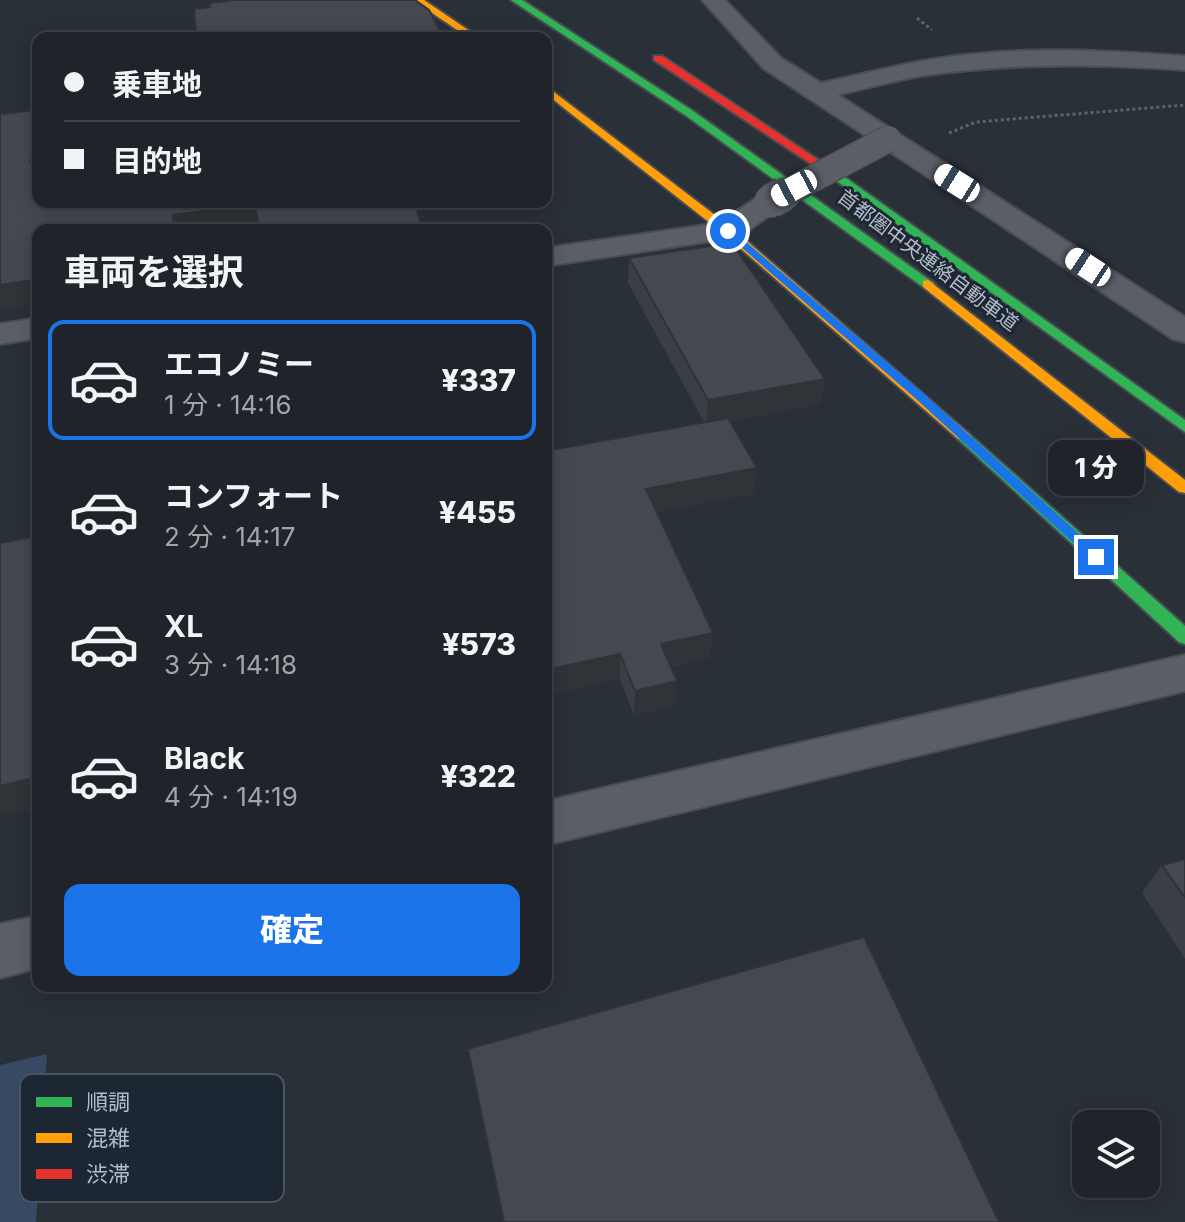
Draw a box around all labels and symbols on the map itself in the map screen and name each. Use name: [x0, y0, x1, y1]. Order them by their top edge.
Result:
car: [930, 160, 984, 206]
car: [767, 166, 821, 210]
street label: 首都圏中央連絡自動車道: [833, 184, 1023, 336]
route start: [710, 213, 746, 249]
car: [1061, 244, 1115, 290]
callout: 1 分: [1048, 441, 1144, 497]
route end: [1078, 539, 1114, 575]
legend: [20, 1074, 284, 1202]
text: 順調: [86, 1089, 130, 1115]
text: 混雑: [86, 1125, 130, 1151]
text: 渋滞: [86, 1161, 130, 1187]

